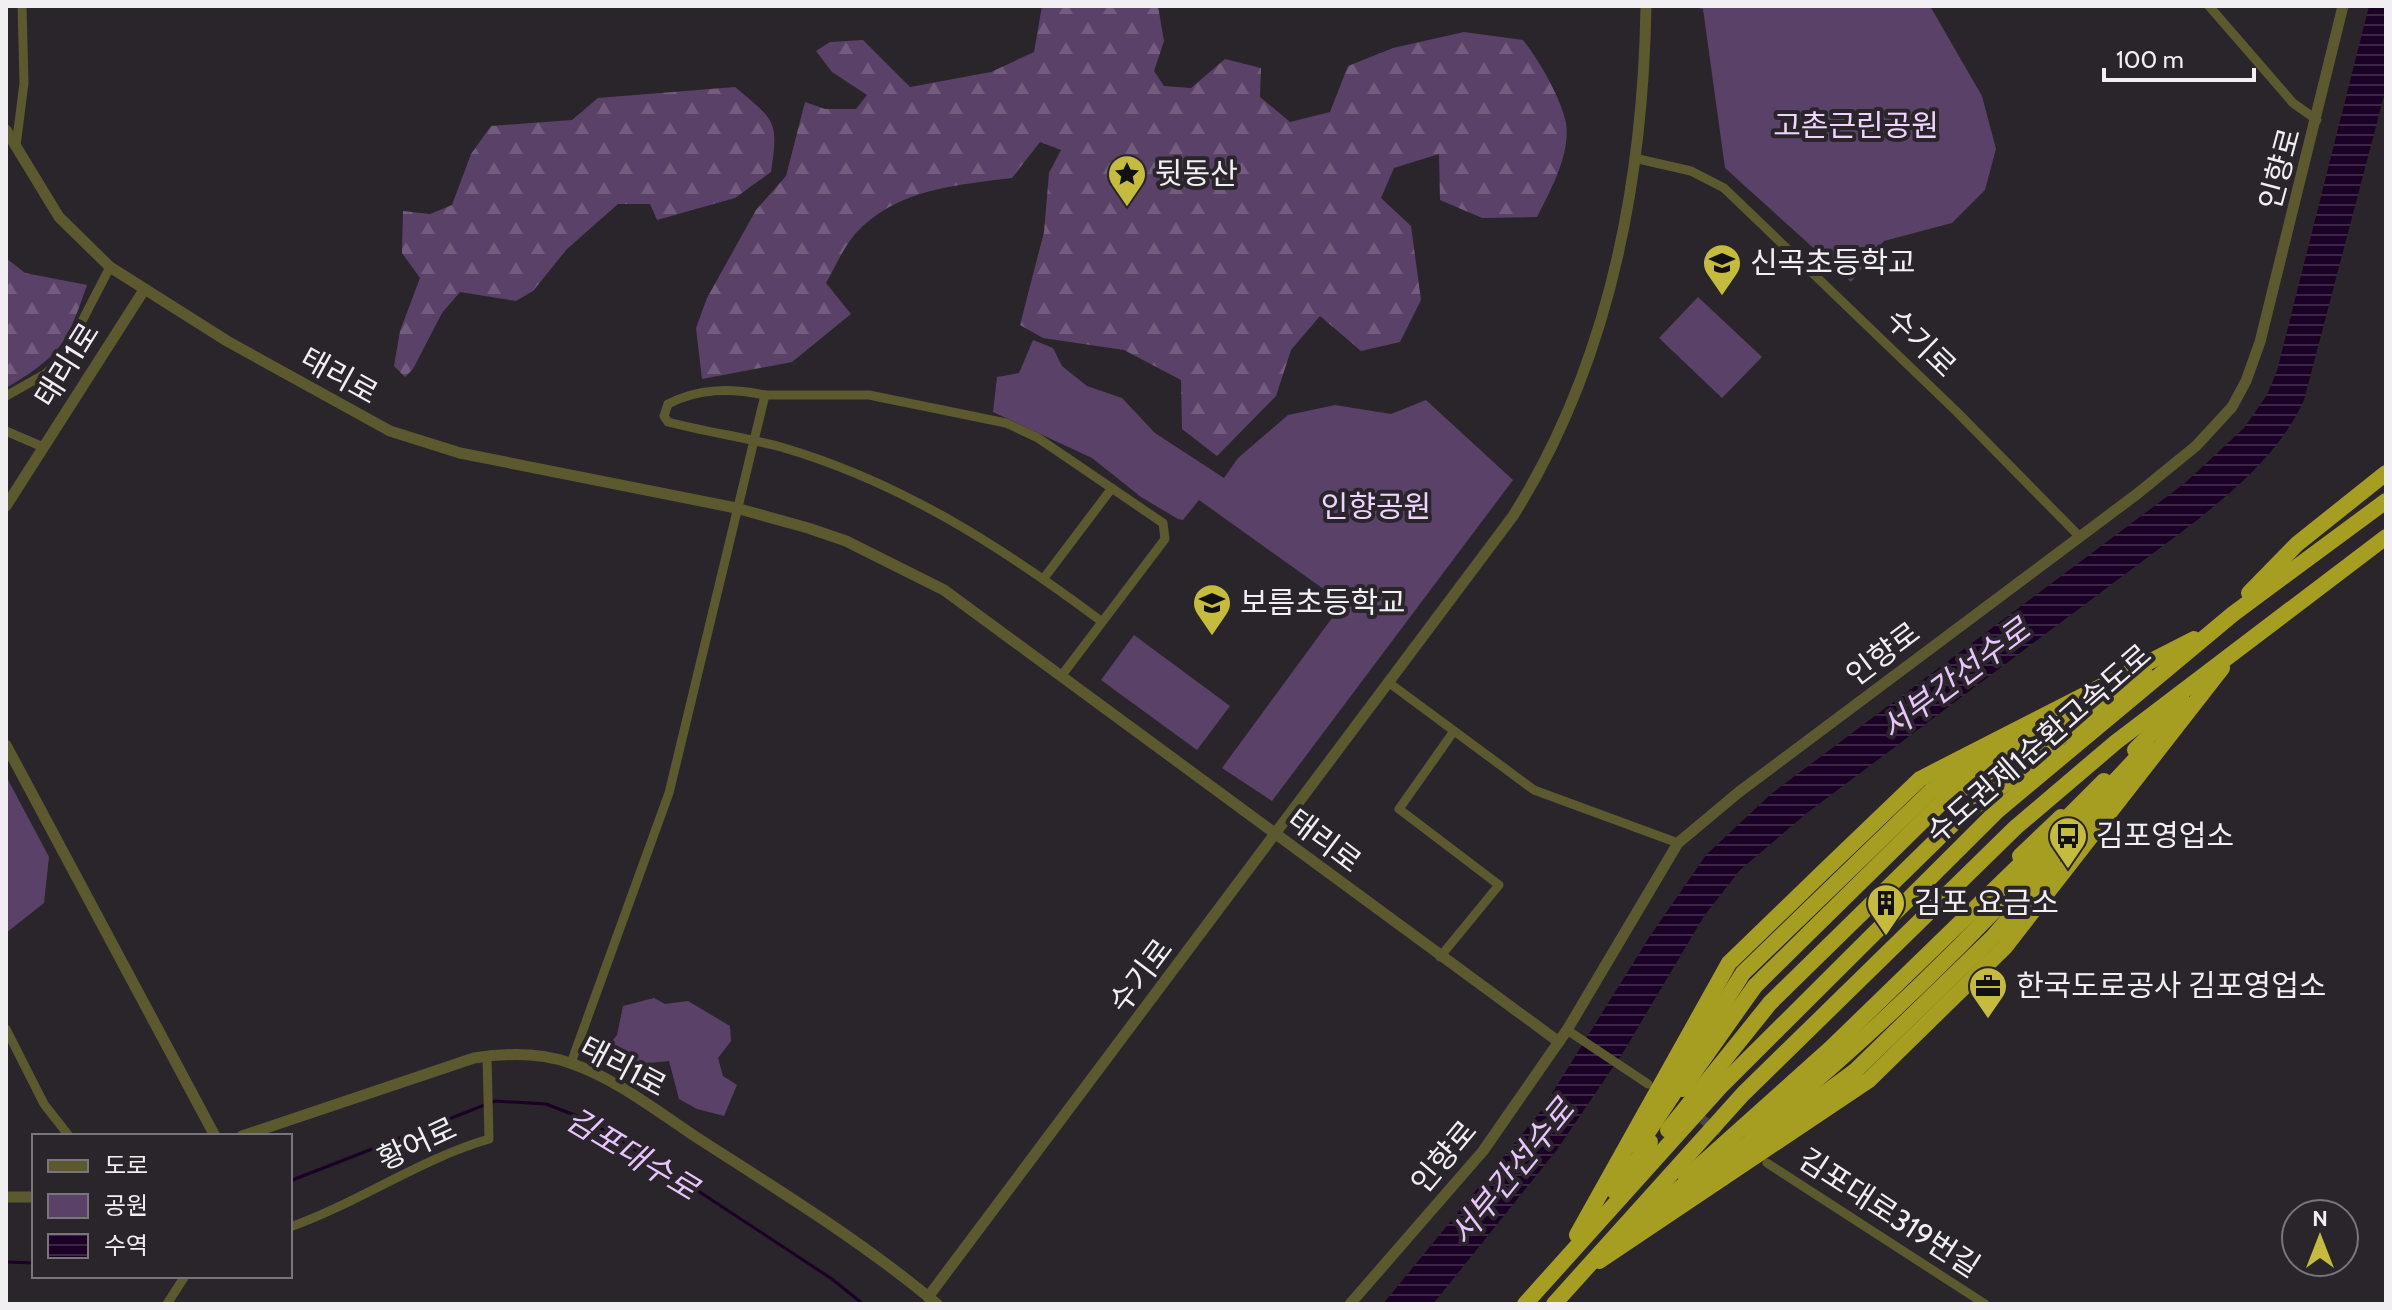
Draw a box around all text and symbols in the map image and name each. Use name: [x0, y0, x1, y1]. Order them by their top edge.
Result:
scale bar: [2104, 32, 2254, 82]
text: 100 m: [2116, 45, 2184, 74]
park label: 고촌근린공원: [1773, 107, 1939, 144]
street label: 인향로: [2251, 124, 2308, 214]
place icon: 뒷동산: [1106, 153, 1148, 208]
place label: 뒷동산: [1155, 155, 1238, 192]
school or university icon: 신곡초등학교: [1701, 242, 1743, 297]
place label: 신곡초등학교: [1750, 244, 1916, 281]
street label: 수기로: [1879, 301, 1964, 385]
street label: 태리1로: [26, 316, 107, 414]
street label: 태리로: [294, 339, 384, 412]
park label: 인향공원: [1321, 488, 1431, 525]
school or university icon: 보름초등학교: [1191, 582, 1233, 637]
place label: 보름초등학교: [1240, 584, 1406, 621]
water label: 서부간선수로: [1872, 609, 2038, 747]
street label: 인향로: [1838, 614, 1927, 693]
street label: 수도권제1순환고속도로: [1919, 636, 2159, 851]
street label: 태리로: [1280, 801, 1369, 880]
bus stop icon: 김포영업소: [2047, 815, 2089, 870]
place label: 김포영업소: [2096, 817, 2234, 854]
building icon: 김포 요금소: [1865, 882, 1907, 937]
place label: 김포 요금소: [1914, 884, 2059, 921]
street label: 수기로: [1101, 931, 1180, 1020]
office icon: 한국도로공사 김포영업소: [1967, 965, 2009, 1020]
place label: 한국도로공사 김포영업소: [2016, 967, 2326, 1004]
street label: 태리1로: [574, 1028, 673, 1105]
water label: 서부간선수로: [1441, 1090, 1583, 1253]
water label: 김포대수로: [559, 1099, 707, 1209]
street label: 황어로: [371, 1109, 462, 1178]
street label: 인향로: [1403, 1113, 1484, 1200]
legend: [32, 1134, 292, 1278]
street label: 김포대로319번길: [1792, 1140, 1987, 1285]
text: 도로: [104, 1151, 148, 1180]
text: 공원: [104, 1191, 148, 1220]
north arrow: [2280, 1198, 2360, 1278]
text: N: [2312, 1205, 2328, 1232]
text: 수역: [104, 1231, 148, 1260]

